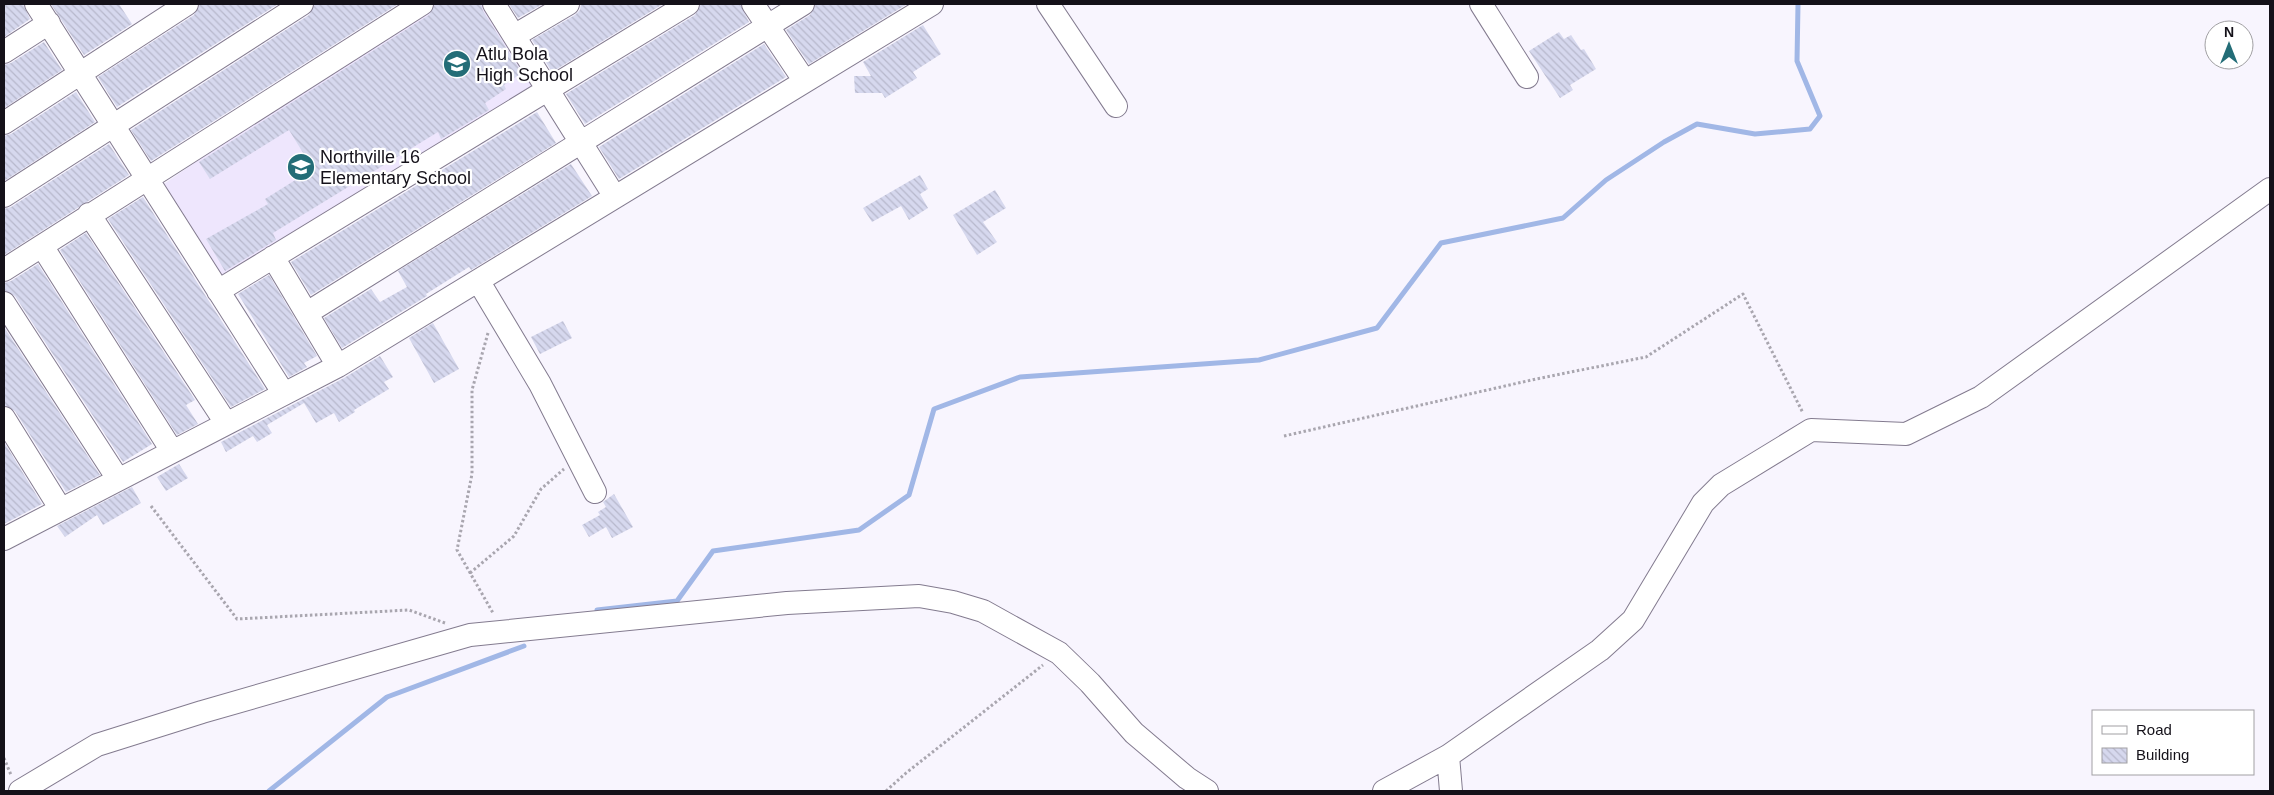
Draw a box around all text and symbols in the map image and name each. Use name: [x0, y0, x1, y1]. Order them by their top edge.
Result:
north arrow: [2204, 20, 2254, 70]
text: N: [2224, 24, 2234, 40]
place label: Atlu Bola High School: [476, 44, 573, 85]
school or university icon: Atlu Bola High School: [442, 49, 472, 79]
place label: Northville 16 Elementary School: [320, 147, 471, 188]
school or university icon: Northville 16 Elementary School: [286, 152, 316, 182]
legend: [2092, 710, 2254, 775]
text: Road: [2136, 721, 2172, 738]
text: Building: [2136, 746, 2189, 763]

